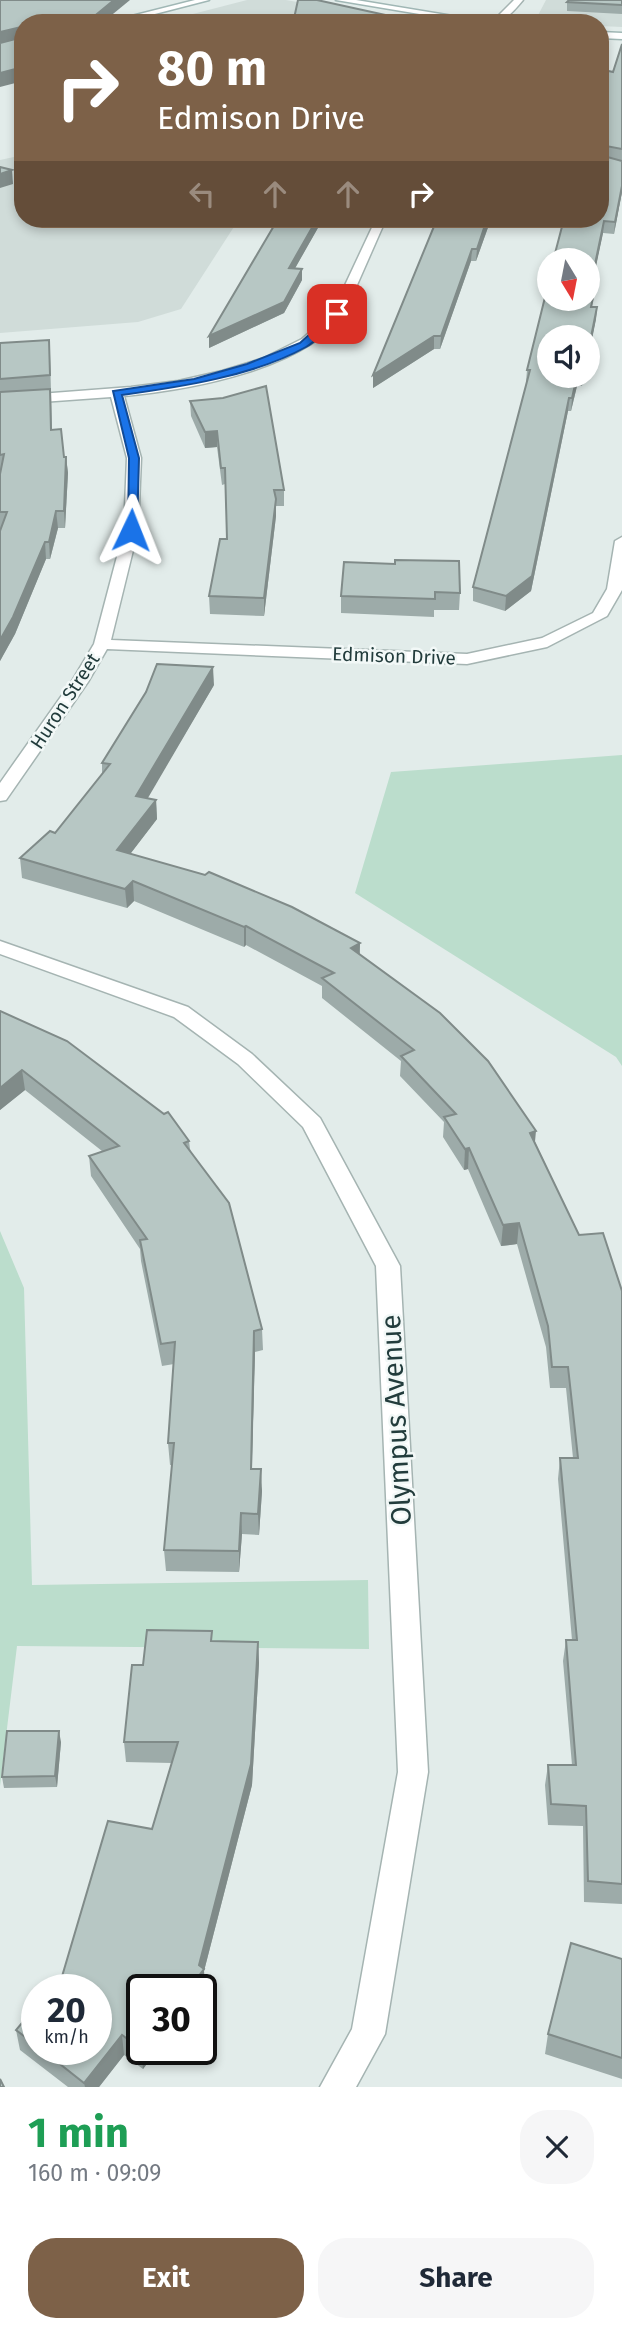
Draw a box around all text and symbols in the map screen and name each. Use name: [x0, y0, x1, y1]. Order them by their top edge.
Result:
text: 80 m: [157, 39, 267, 98]
icon: right: [42, 42, 133, 133]
text: Edmison Drive: [157, 99, 365, 137]
icon: left: [183, 175, 221, 213]
icon: ahead: [256, 175, 294, 213]
icon: ahead: [329, 175, 367, 213]
icon: right: [402, 175, 440, 213]
north arrow: [537, 248, 600, 312]
map controls: [537, 248, 600, 388]
pin: [307, 284, 367, 344]
icon: arrive: [318, 295, 356, 333]
button: sound: [537, 325, 600, 388]
position arrow: [94, 493, 168, 567]
street label: Edmison Drive: [332, 642, 456, 670]
street label: Huron Street: [26, 649, 105, 753]
street label: Olympus Avenue: [374, 1314, 418, 1526]
speed limit sign: 30: [126, 1974, 217, 2065]
text: 20: [47, 1989, 86, 2031]
text: km/h: [44, 2026, 89, 2048]
text: 1 min: [28, 2108, 129, 2158]
button: close: [520, 2110, 594, 2184]
text: 160 m · 09:09: [28, 2159, 161, 2187]
button: Exit: [28, 2238, 304, 2318]
button: Share: [318, 2238, 594, 2318]

